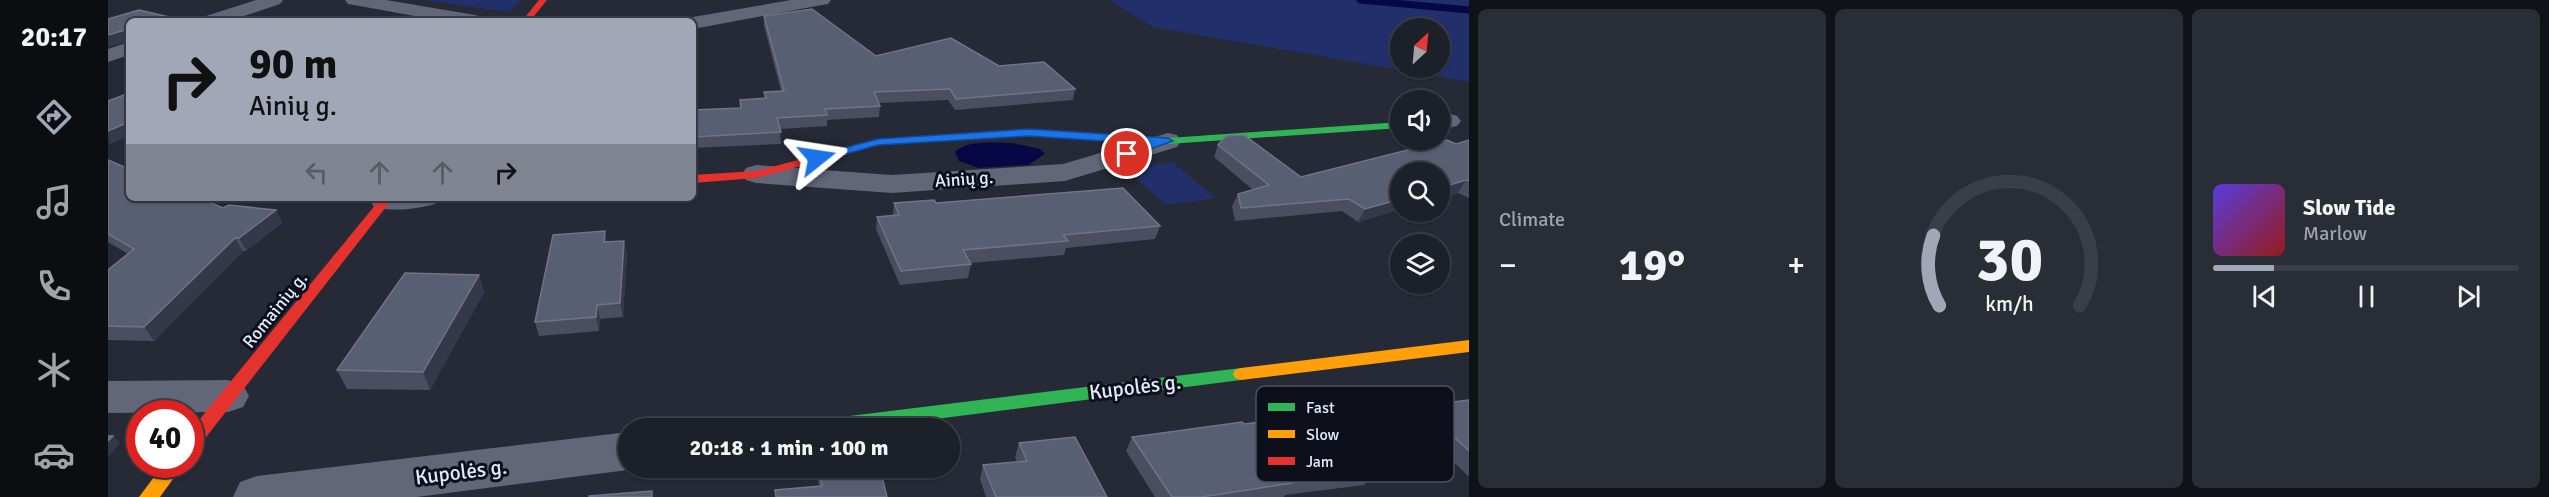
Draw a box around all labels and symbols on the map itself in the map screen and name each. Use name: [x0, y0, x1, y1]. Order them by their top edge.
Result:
north arrow: [1390, 18, 1450, 78]
position arrow: [785, 126, 849, 190]
pin: [1101, 128, 1152, 179]
street label: Ainių g.: [934, 166, 994, 192]
street label: Romainių g.: [238, 268, 312, 352]
street label: Kupolės g.: [1087, 368, 1183, 406]
legend: [1256, 386, 1454, 482]
text: Fast: [1306, 398, 1335, 418]
speed limit sign: 40: [126, 400, 204, 478]
text: Slow: [1306, 425, 1340, 445]
text: Jam: [1306, 452, 1334, 472]
street label: Kupolės g.: [413, 453, 509, 491]

